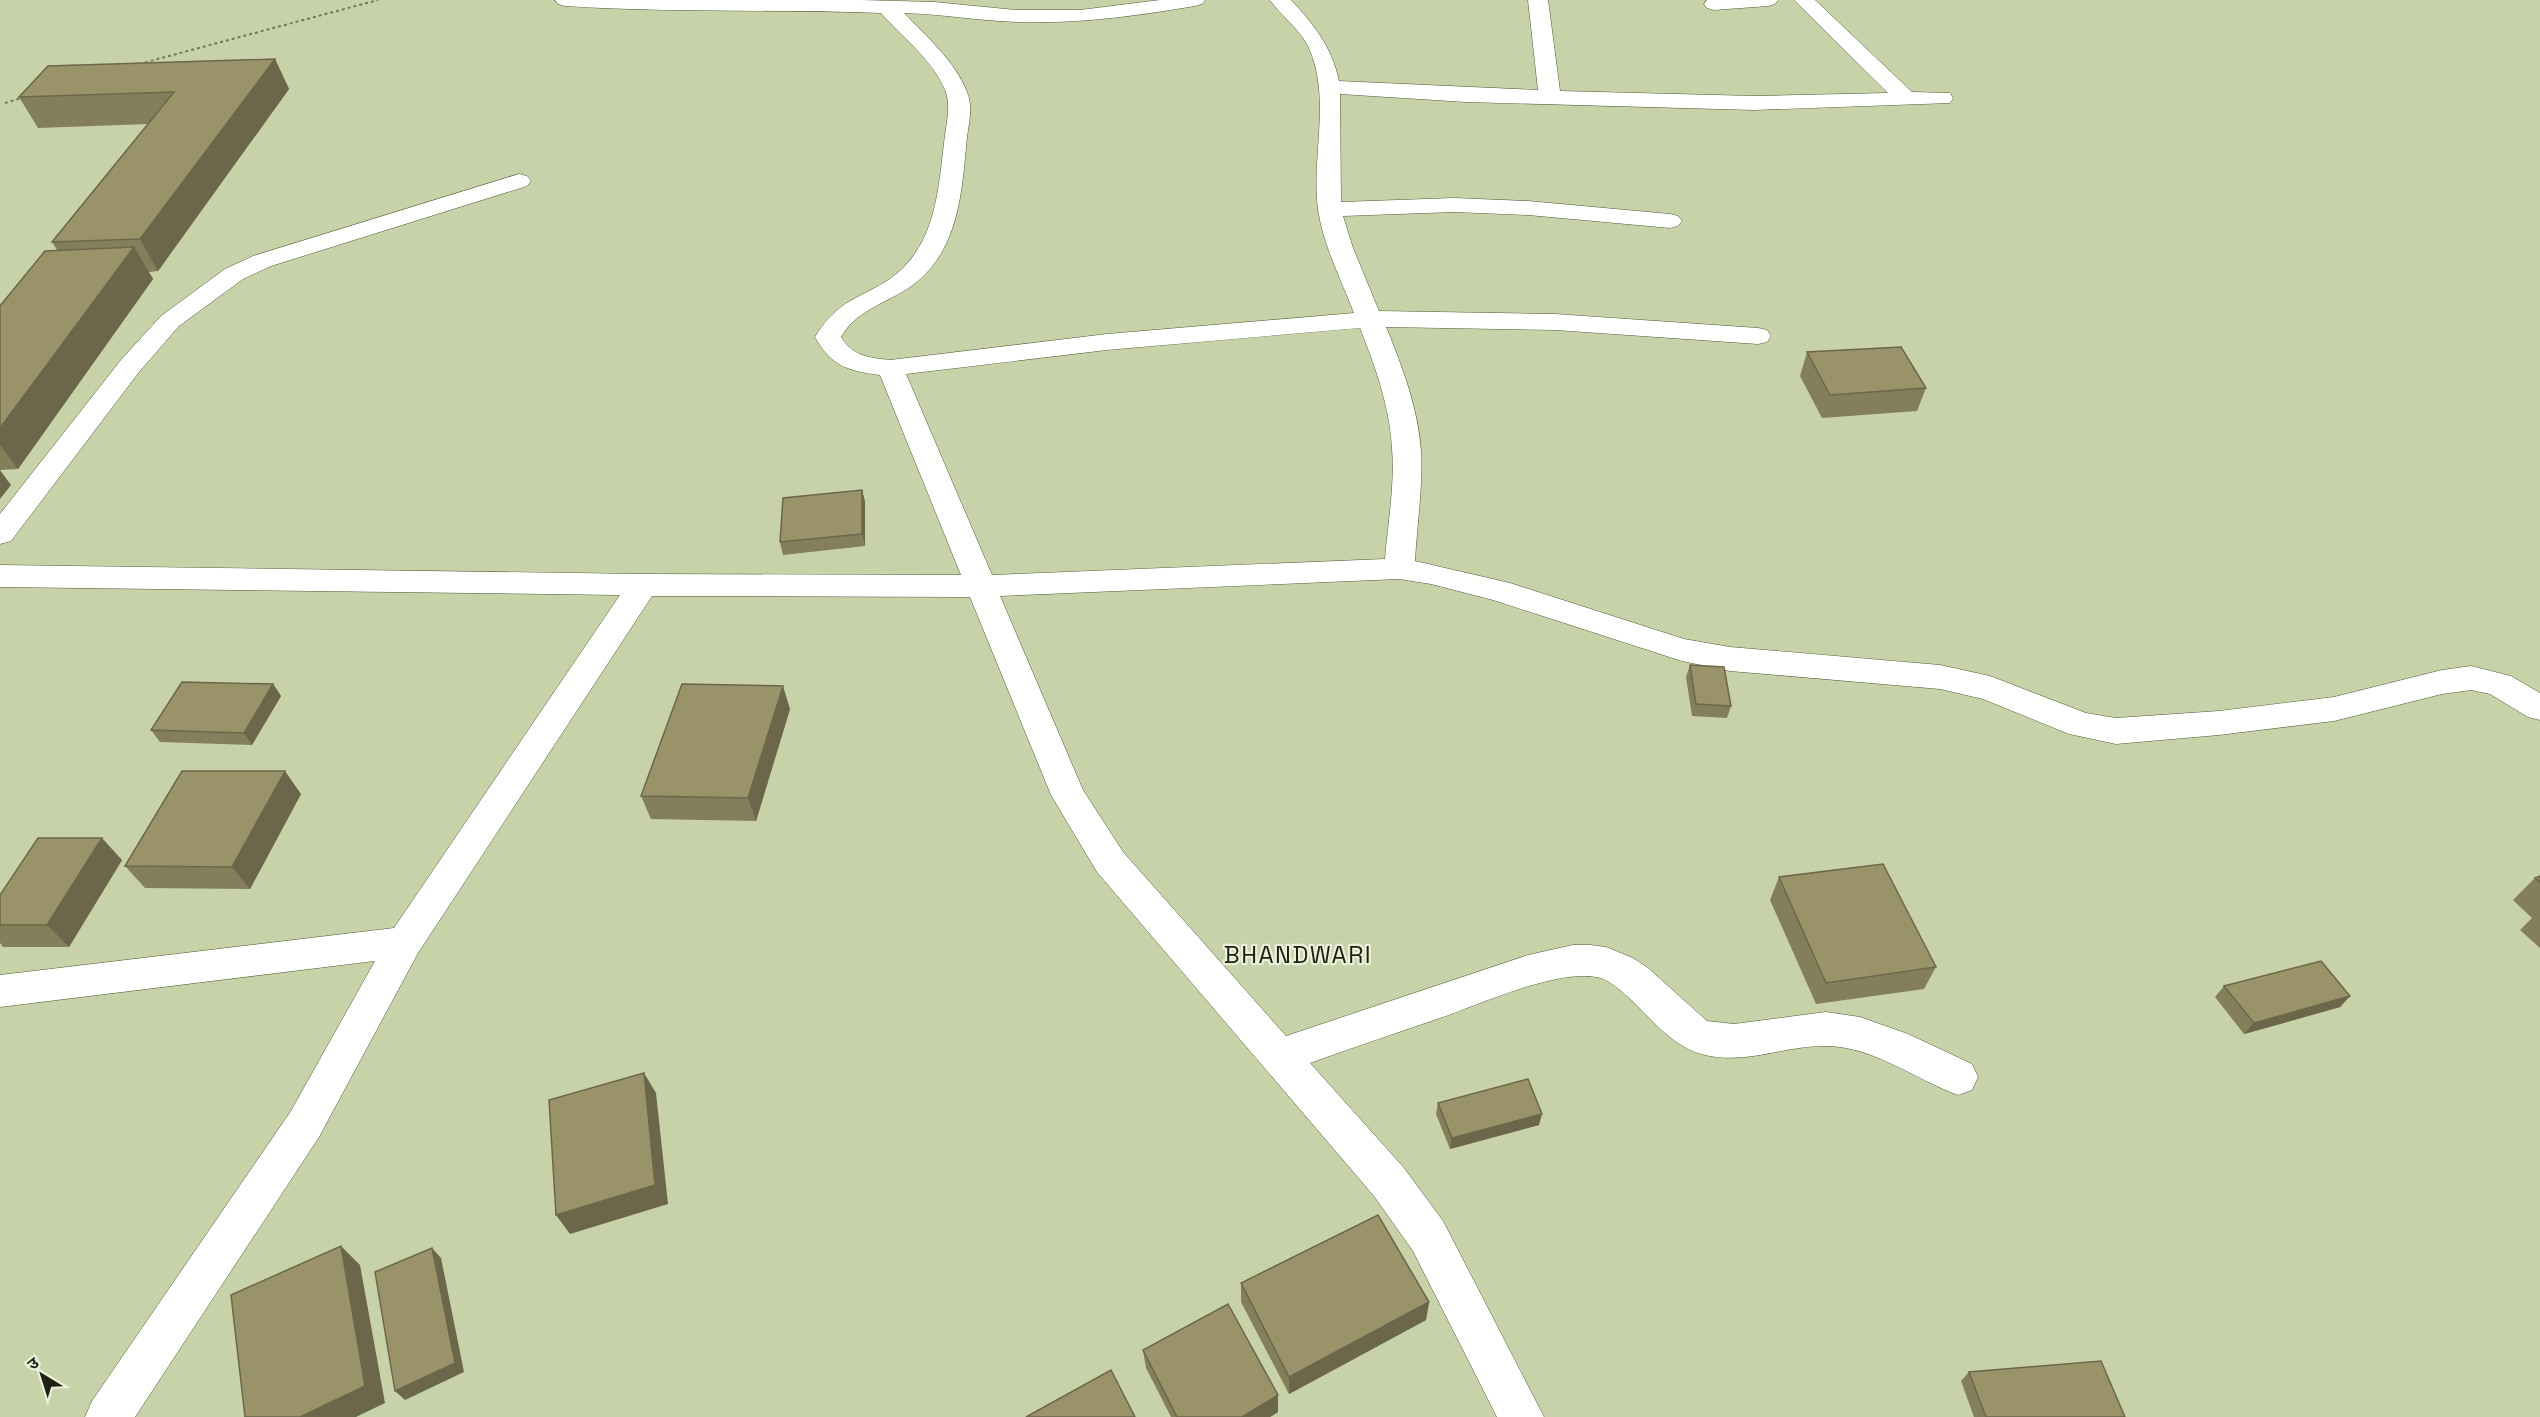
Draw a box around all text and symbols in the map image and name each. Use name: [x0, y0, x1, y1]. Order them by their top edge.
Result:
district label: BHANDWARI: [1224, 939, 1372, 970]
north arrow: [12, 1345, 72, 1405]
text: उ: [23, 1352, 44, 1375]

